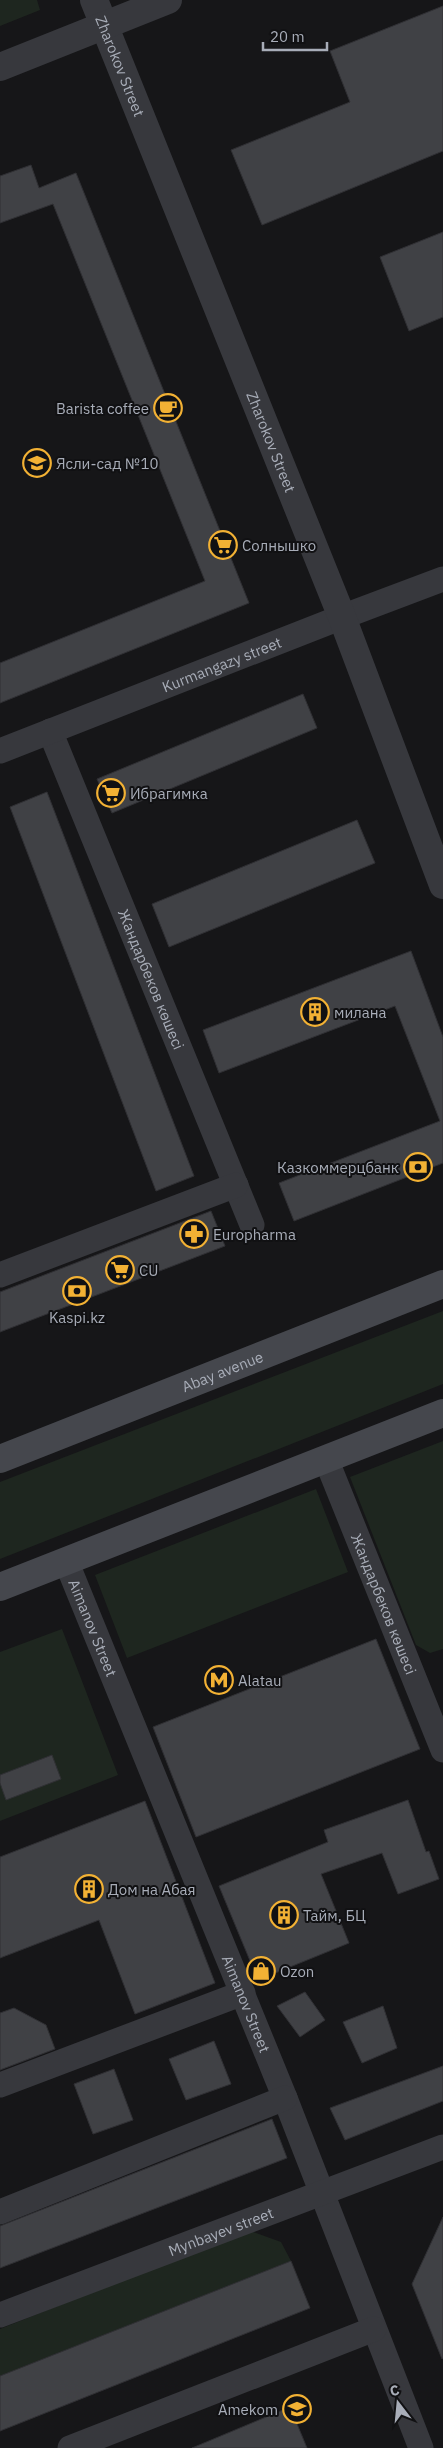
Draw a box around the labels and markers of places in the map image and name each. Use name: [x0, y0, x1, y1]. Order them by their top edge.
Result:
cafe icon: Barista coffee: [153, 393, 183, 423]
place label: Barista coffee: [56, 399, 149, 418]
school or university icon: Ясли-сад №10: [22, 448, 52, 478]
place label: Ясли-сад №10: [56, 454, 158, 473]
supermarket icon: Солнышко: [208, 530, 238, 560]
place label: Солнышко: [242, 536, 316, 555]
supermarket icon: Ибрагимка: [96, 778, 126, 808]
place label: Ибрагимка: [130, 784, 208, 803]
building icon: милана: [300, 997, 330, 1027]
place label: милана: [334, 1003, 387, 1022]
bank icon: Казкоммерцбанк: [403, 1152, 433, 1182]
place label: Казкоммерцбанк: [277, 1158, 399, 1177]
pharmacy icon: Europharma: [179, 1219, 209, 1249]
place label: Europharma: [213, 1225, 296, 1244]
supermarket icon: CU: [105, 1255, 135, 1285]
place label: CU: [139, 1261, 159, 1280]
bank icon: Kaspi.kz: [62, 1276, 92, 1306]
place label: Kaspi.kz: [49, 1308, 105, 1327]
metro station icon: Alatau: [204, 1665, 234, 1695]
place label: Alatau: [238, 1671, 282, 1690]
building icon: Дом на Абая: [74, 1874, 104, 1904]
place label: Дом на Абая: [108, 1880, 196, 1899]
building icon: Тайм, БЦ: [269, 1900, 299, 1930]
place label: Тайм, БЦ: [303, 1906, 366, 1925]
shop icon: Ozon: [246, 1956, 276, 1986]
place label: Ozon: [280, 1962, 314, 1981]
school or university icon: Amekom: [282, 2394, 312, 2424]
place label: Amekom: [218, 2400, 278, 2419]

